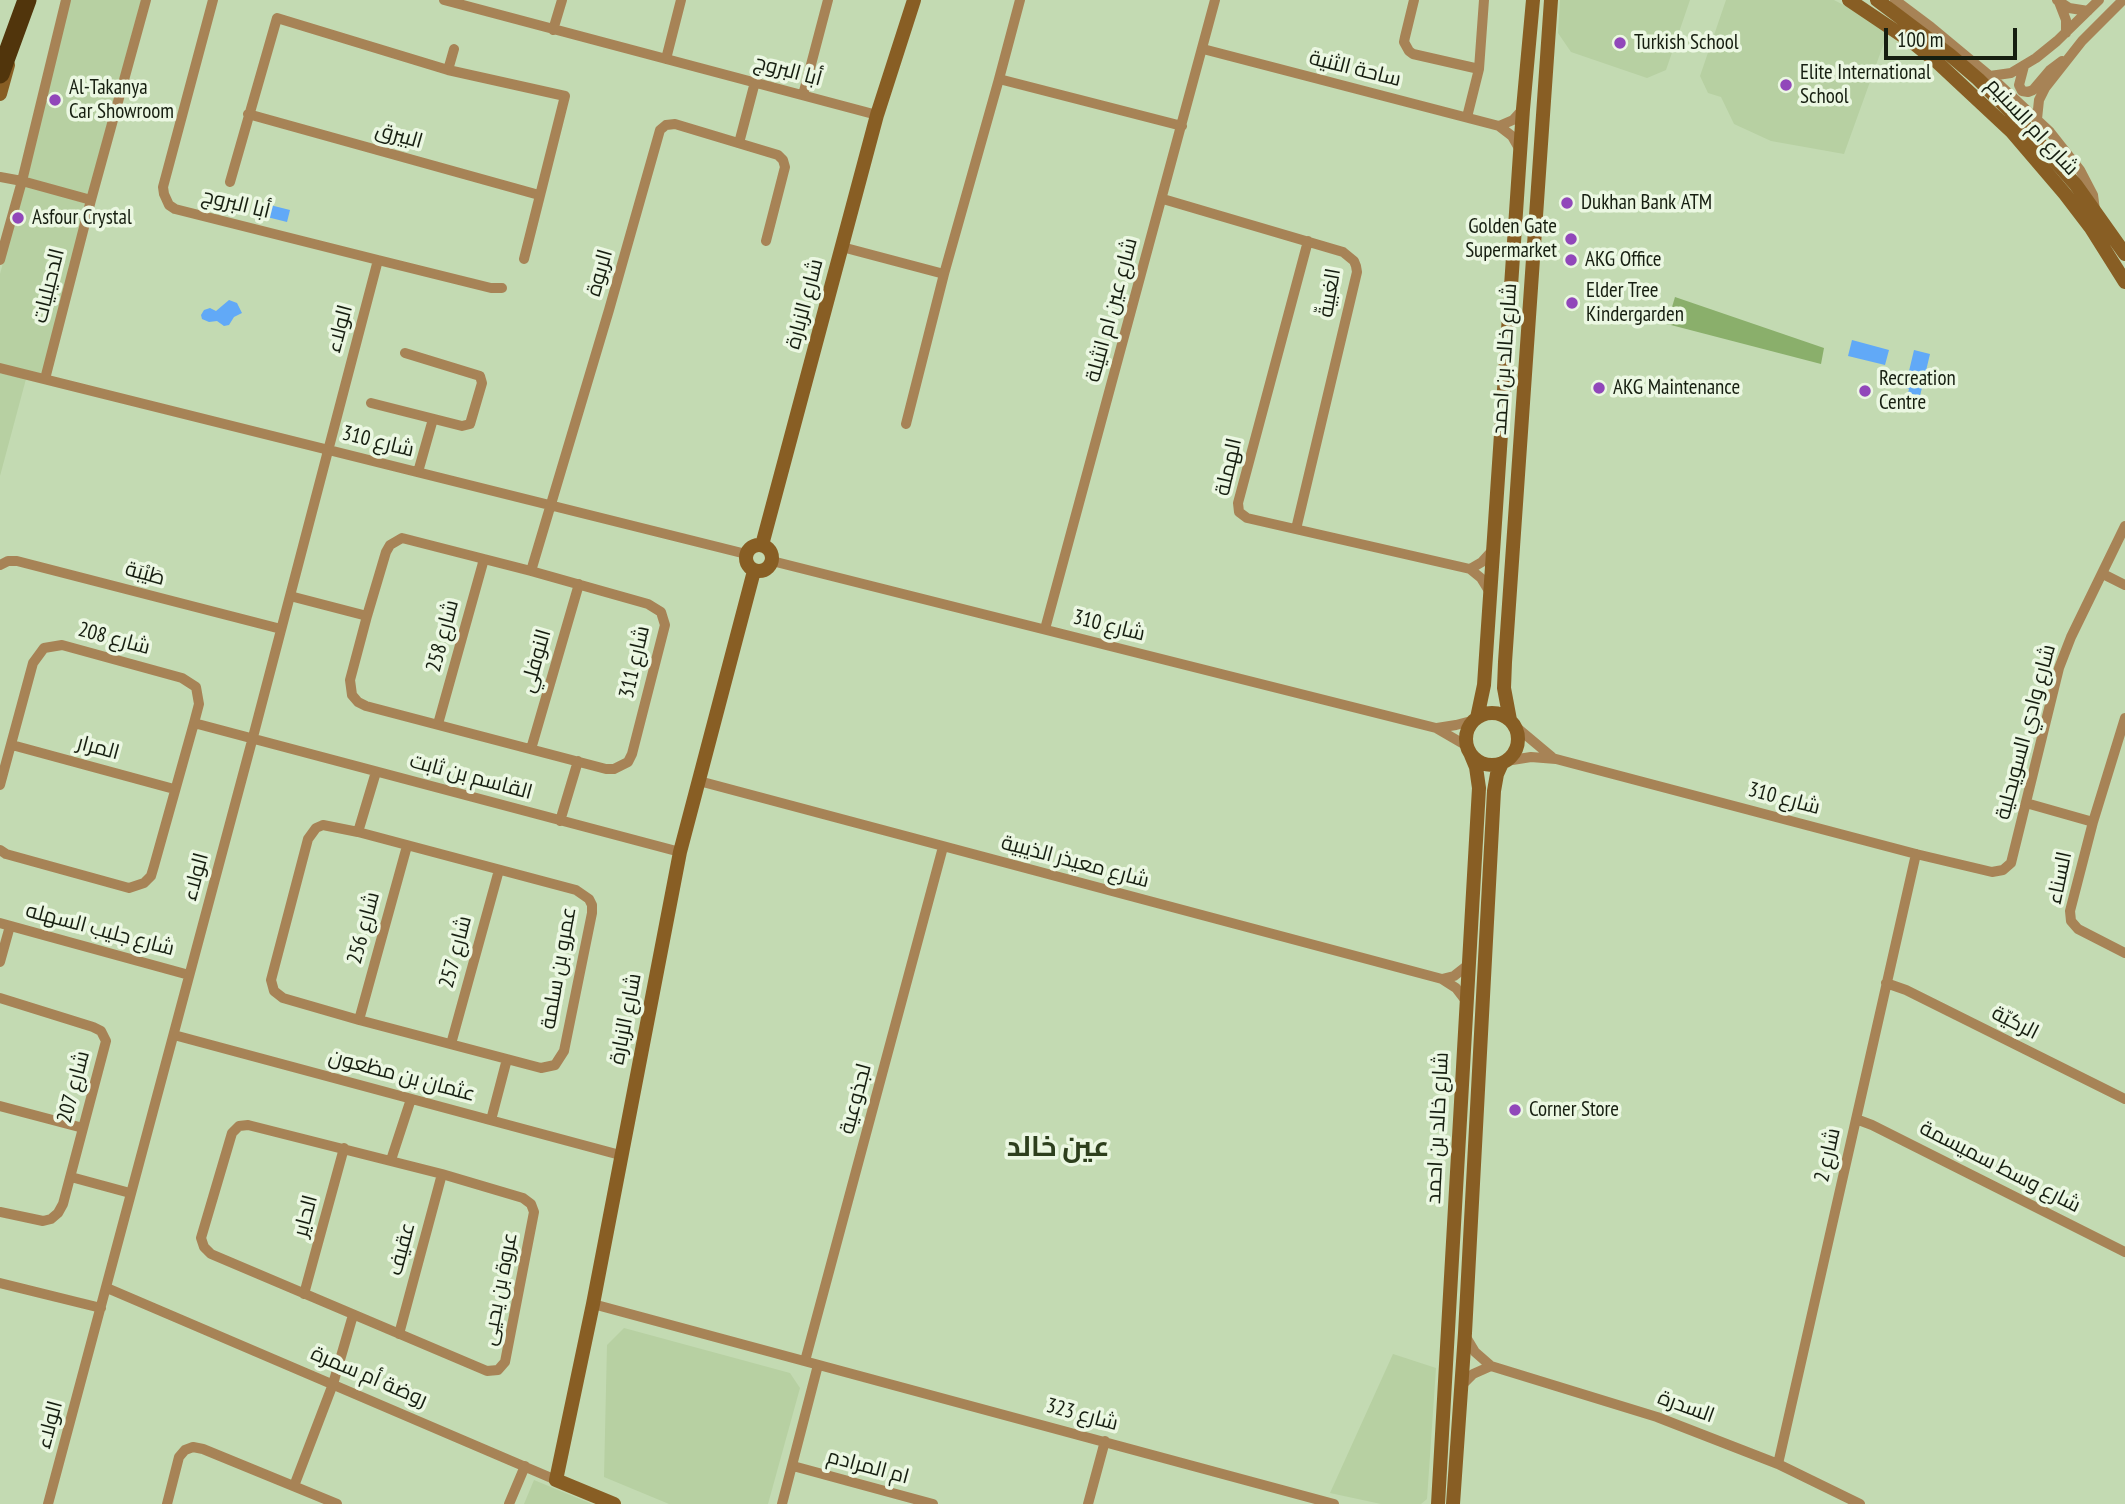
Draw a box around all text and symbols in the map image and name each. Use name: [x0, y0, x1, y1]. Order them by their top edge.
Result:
scale bar: [1887, 14, 2020, 58]
text: 100 m: [1897, 26, 1943, 53]
place label: Turkish School: [1634, 30, 1739, 56]
marker: Turkish School: [1612, 35, 1628, 51]
street label: ساحة الثنية: [1306, 45, 1404, 93]
street label: أبا البروج: [751, 50, 825, 92]
place label: Elite International School: [1800, 60, 1931, 110]
street label: شارع ام السنيم: [1980, 73, 2084, 181]
place label: Al-Takanya Car Showroom: [69, 75, 174, 125]
marker: Elite International School: [1778, 77, 1794, 93]
marker: Al-Takanya Car Showroom: [47, 92, 63, 108]
street label: البيرق: [372, 117, 426, 155]
street label: أبا البروج: [199, 183, 273, 225]
place label: Dukhan Bank ATM: [1581, 190, 1712, 216]
marker: Dukhan Bank ATM: [1559, 195, 1575, 211]
place label: Asfour Crystal: [32, 205, 132, 231]
marker: Asfour Crystal: [10, 210, 26, 226]
place label: Golden Gate Supermarket: [1465, 214, 1557, 264]
marker: Golden Gate Supermarket: [1563, 231, 1579, 247]
street label: شارع عين ام انثيلة: [1081, 235, 1143, 385]
street label: الدحيليات: [28, 246, 70, 326]
street label: الربوة: [581, 247, 619, 299]
place label: AKG Office: [1585, 247, 1662, 273]
marker: AKG Office: [1563, 252, 1579, 268]
street label: شارع الزبارة: [781, 256, 829, 352]
street label: الغبيةّ: [1313, 267, 1347, 319]
place label: Elder Tree Kindergarden: [1586, 278, 1684, 328]
street label: شارع خالد بن احمد: [1487, 282, 1523, 436]
marker: Elder Tree Kindergarden: [1564, 295, 1580, 311]
street label: الولاء: [322, 302, 358, 356]
place label: Recreation Centre: [1879, 366, 1956, 416]
place label: AKG Maintenance: [1613, 375, 1740, 401]
marker: AKG Maintenance: [1591, 380, 1607, 396]
marker: Recreation Centre: [1857, 383, 1873, 399]
street label: شارع 310: [339, 421, 417, 463]
street label: الهملة: [1210, 436, 1248, 498]
street label: طَيْبَة: [122, 557, 168, 591]
street label: شارع 258: [421, 597, 465, 675]
street label: شارع 310: [1070, 605, 1148, 647]
street label: شارع 208: [75, 617, 153, 661]
street label: شارع 311: [614, 623, 656, 701]
street label: النوفلي: [515, 626, 557, 696]
street label: شارع وادي السويحلية: [1990, 642, 2062, 822]
street label: المرار: [74, 730, 122, 766]
street label: القاسم بن ثابت: [407, 749, 535, 805]
street label: شارع 310: [1745, 777, 1823, 821]
street label: شارع معيذر الذيبية: [998, 830, 1152, 894]
street label: السناء: [2042, 849, 2078, 907]
street label: الولاء: [178, 850, 214, 904]
street label: شارع 256: [342, 889, 386, 967]
street label: شارع جليب السهله: [23, 898, 177, 962]
street label: عمرو بن سلمة: [536, 905, 582, 1031]
street label: شارع 257: [434, 913, 478, 991]
street label: شارع الزبارة: [605, 971, 647, 1067]
street label: الركيّة: [1987, 1001, 2043, 1045]
street label: عثمان بن مظعون: [326, 1044, 478, 1108]
street label: شارع 207: [52, 1048, 96, 1126]
street label: شارع خالد بن احمد: [1421, 1051, 1455, 1205]
street label: لجذوعية: [835, 1061, 877, 1137]
place label: Corner Store: [1529, 1097, 1619, 1123]
marker: Corner Store: [1507, 1102, 1523, 1118]
street label: شارع وسط سميسمة: [1915, 1116, 2085, 1218]
street label: شارع 2: [1810, 1126, 1846, 1184]
district label: عين خالد: [1007, 1131, 1109, 1165]
street label: الحاير: [288, 1192, 324, 1240]
street label: عقيف: [383, 1220, 421, 1278]
street label: عروة بن يحيى: [477, 1230, 523, 1348]
street label: روضة أم سمرة: [307, 1341, 431, 1413]
street label: السدرة: [1654, 1385, 1718, 1429]
street label: شارع 323: [1043, 1393, 1121, 1437]
street label: الولاء: [32, 1398, 68, 1452]
street label: ام المرادم: [824, 1444, 912, 1490]

